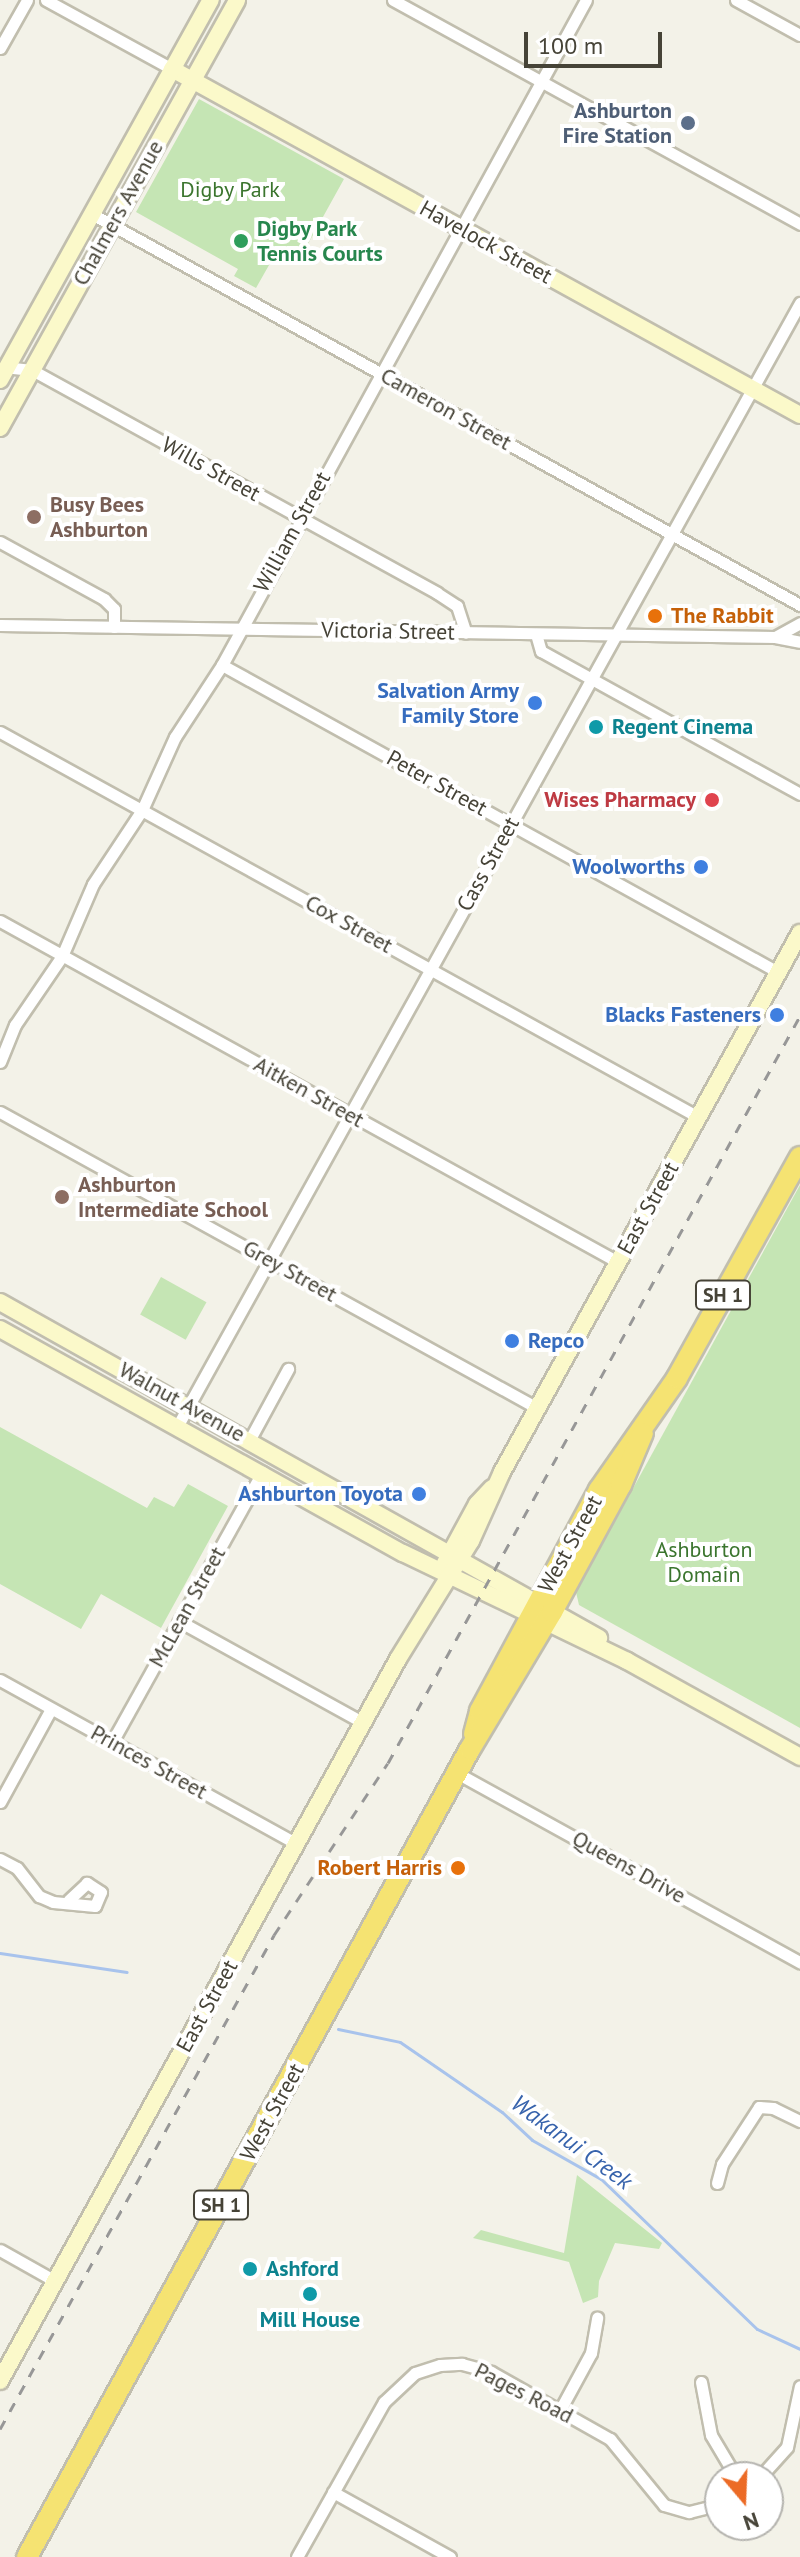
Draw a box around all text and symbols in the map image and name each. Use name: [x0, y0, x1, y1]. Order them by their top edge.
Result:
scale bar: [528, 16, 666, 66]
text: 100 m: [538, 30, 603, 61]
place label: Ashburton Fire Station: [563, 97, 672, 148]
marker: Ashburton Fire Station: [679, 114, 697, 132]
street label: Chalmers Avenue: [67, 136, 169, 290]
park label: Digby Park: [180, 177, 280, 203]
street label: Havelock Street: [415, 195, 557, 289]
place label: Digby Park Tennis Courts: [257, 215, 383, 266]
marker: Digby Park Tennis Courts: [232, 232, 250, 250]
street label: Cameron Street: [376, 362, 516, 456]
street label: Wills Street: [157, 431, 265, 507]
street label: William Street: [248, 467, 336, 597]
place label: Busy Bees Ashburton: [50, 491, 148, 542]
marker: Busy Bees Ashburton: [25, 508, 43, 526]
place label: The Rabbit: [671, 603, 774, 629]
marker: The Rabbit: [646, 607, 664, 625]
street label: Victoria Street: [321, 617, 455, 645]
place label: Salvation Army Family Store: [376, 677, 519, 728]
marker: Salvation Army Family Store: [526, 694, 544, 712]
place label: Regent Cinema: [612, 714, 753, 740]
marker: Regent Cinema: [587, 718, 605, 736]
street label: Peter Street: [382, 745, 492, 821]
place label: Wises Pharmacy: [544, 787, 696, 813]
marker: Wises Pharmacy: [703, 791, 721, 809]
street label: Cass Street: [451, 812, 525, 916]
place label: Woolworths: [572, 854, 685, 880]
marker: Woolworths: [692, 858, 710, 876]
street label: Cox Street: [300, 889, 398, 959]
place label: Blacks Fasteners: [605, 1002, 761, 1028]
marker: Blacks Fasteners: [768, 1006, 786, 1024]
street label: Aitken Street: [249, 1051, 369, 1133]
street label: East Street: [612, 1157, 684, 1259]
place label: Ashburton Intermediate School: [78, 1171, 268, 1222]
marker: Ashburton Intermediate School: [53, 1188, 71, 1206]
street label: Grey Street: [238, 1234, 342, 1308]
road number: SH 1: [693, 1279, 753, 1311]
place label: Repco: [528, 1328, 584, 1354]
marker: Repco: [503, 1332, 521, 1350]
street label: Walnut Avenue: [114, 1356, 250, 1448]
place label: Ashburton Toyota: [237, 1481, 403, 1507]
marker: Ashburton Toyota: [410, 1485, 428, 1503]
street label: West Street: [532, 1491, 608, 1597]
park label: Ashburton Domain: [655, 1536, 753, 1588]
street label: McLean Street: [143, 1542, 231, 1672]
street label: Princes Street: [86, 1719, 212, 1805]
street label: Queens Drive: [568, 1825, 690, 1909]
place label: Robert Harris: [318, 1855, 442, 1881]
marker: Robert Harris: [449, 1859, 467, 1877]
street label: East Street: [171, 1955, 243, 2057]
street label: West Street: [234, 2059, 310, 2165]
water label: Wakanui Creek: [506, 2088, 638, 2196]
road number: SH 1: [191, 2189, 251, 2221]
place label: Ashford: [266, 2256, 339, 2282]
marker: Ashford: [241, 2260, 259, 2278]
marker: Mill House: [301, 2285, 319, 2303]
place label: Mill House: [260, 2307, 360, 2333]
street label: Pages Road: [470, 2357, 578, 2429]
north arrow: [704, 2461, 784, 2541]
text: N: [740, 2506, 763, 2537]

